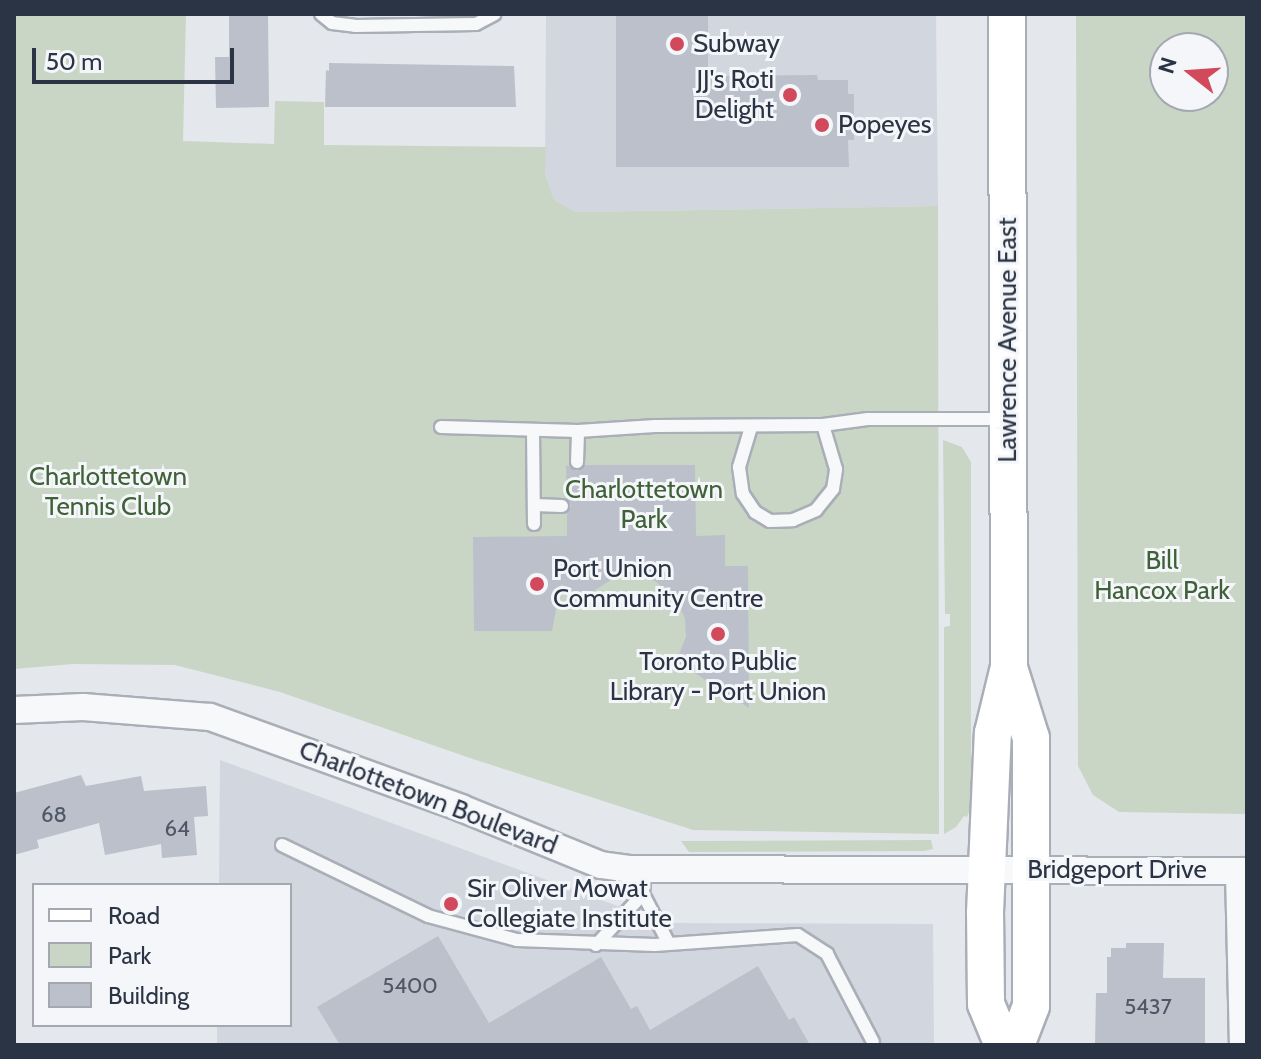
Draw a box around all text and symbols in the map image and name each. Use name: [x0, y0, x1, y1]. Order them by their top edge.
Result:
place label: Subway: [693, 28, 780, 60]
scale bar: [36, 32, 238, 82]
north arrow: [1149, 32, 1229, 112]
marker: Subway: [668, 35, 686, 53]
text: 50 m: [46, 47, 102, 76]
text: N: [1152, 54, 1183, 77]
place label: JJ's Roti Delight: [695, 64, 774, 126]
marker: JJ's Roti Delight: [781, 86, 799, 104]
place label: Popeyes: [838, 109, 931, 141]
marker: Popeyes: [813, 116, 831, 134]
street label: Lawrence Avenue East: [992, 217, 1024, 463]
park label: Charlottetown Tennis Club: [29, 461, 187, 522]
park label: Charlottetown Park: [565, 474, 723, 536]
park label: Bill Hancox Park: [1094, 545, 1230, 606]
place label: Port Union Community Centre: [553, 553, 763, 614]
marker: Port Union Community Centre: [528, 575, 546, 593]
marker: Toronto Public Library - Port Union: [709, 625, 727, 643]
place label: Toronto Public Library - Port Union: [610, 646, 826, 708]
street label: Charlottetown Boulevard: [295, 734, 561, 862]
house number: 68: [41, 802, 67, 828]
house number: 64: [164, 816, 190, 842]
street label: Bridgeport Drive: [1027, 854, 1207, 886]
place label: Sir Oliver Mowat Collegiate Institute: [467, 873, 672, 934]
legend: [32, 883, 292, 1027]
marker: Sir Oliver Mowat Collegiate Institute: [442, 895, 460, 913]
text: Road: [108, 901, 160, 930]
text: Park: [108, 941, 151, 970]
house number: 5400: [382, 973, 438, 999]
text: Building: [108, 981, 189, 1010]
house number: 5437: [1124, 994, 1172, 1020]

